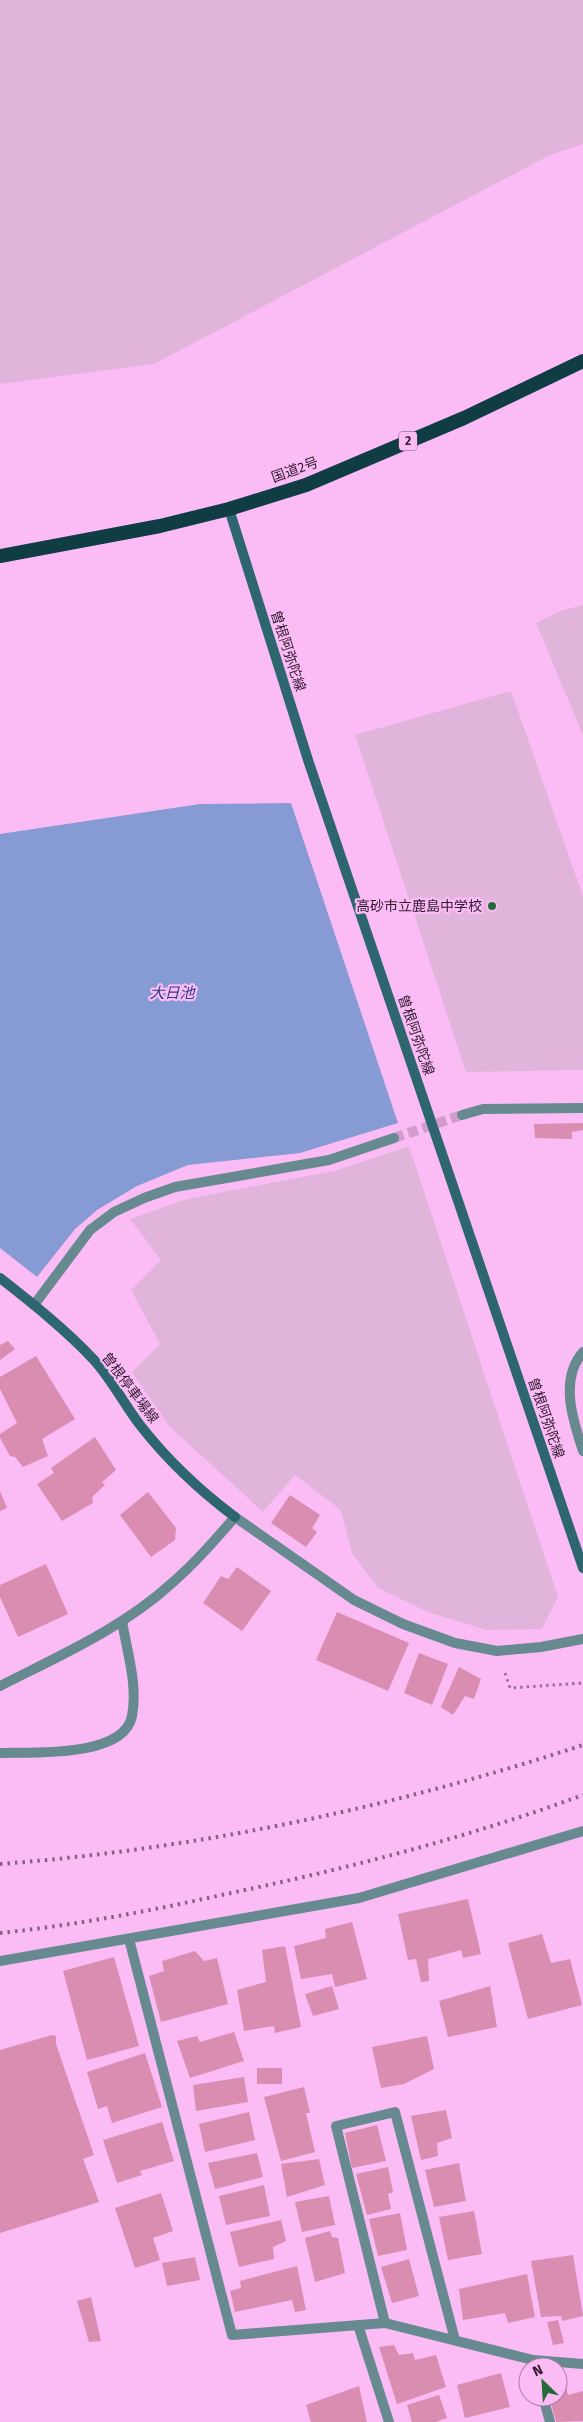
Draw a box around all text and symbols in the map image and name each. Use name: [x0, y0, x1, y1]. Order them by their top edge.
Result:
road number: 2: [399, 432, 417, 451]
street label: 国道2号: [269, 454, 321, 486]
street label: 曽根阿弥陀線: [267, 608, 309, 694]
place label: 高砂市立鹿島中学校: [356, 898, 482, 915]
marker: 高砂市立鹿島中学校: [486, 900, 498, 912]
water label: 大日池: [149, 984, 196, 1002]
street label: 曽根阿弥陀線: [394, 993, 438, 1077]
street label: 曽根停車場線: [98, 1349, 162, 1427]
street label: 曽根阿弥陀線: [524, 1376, 568, 1460]
north arrow: [518, 2357, 568, 2407]
text: N: [530, 2361, 546, 2380]

